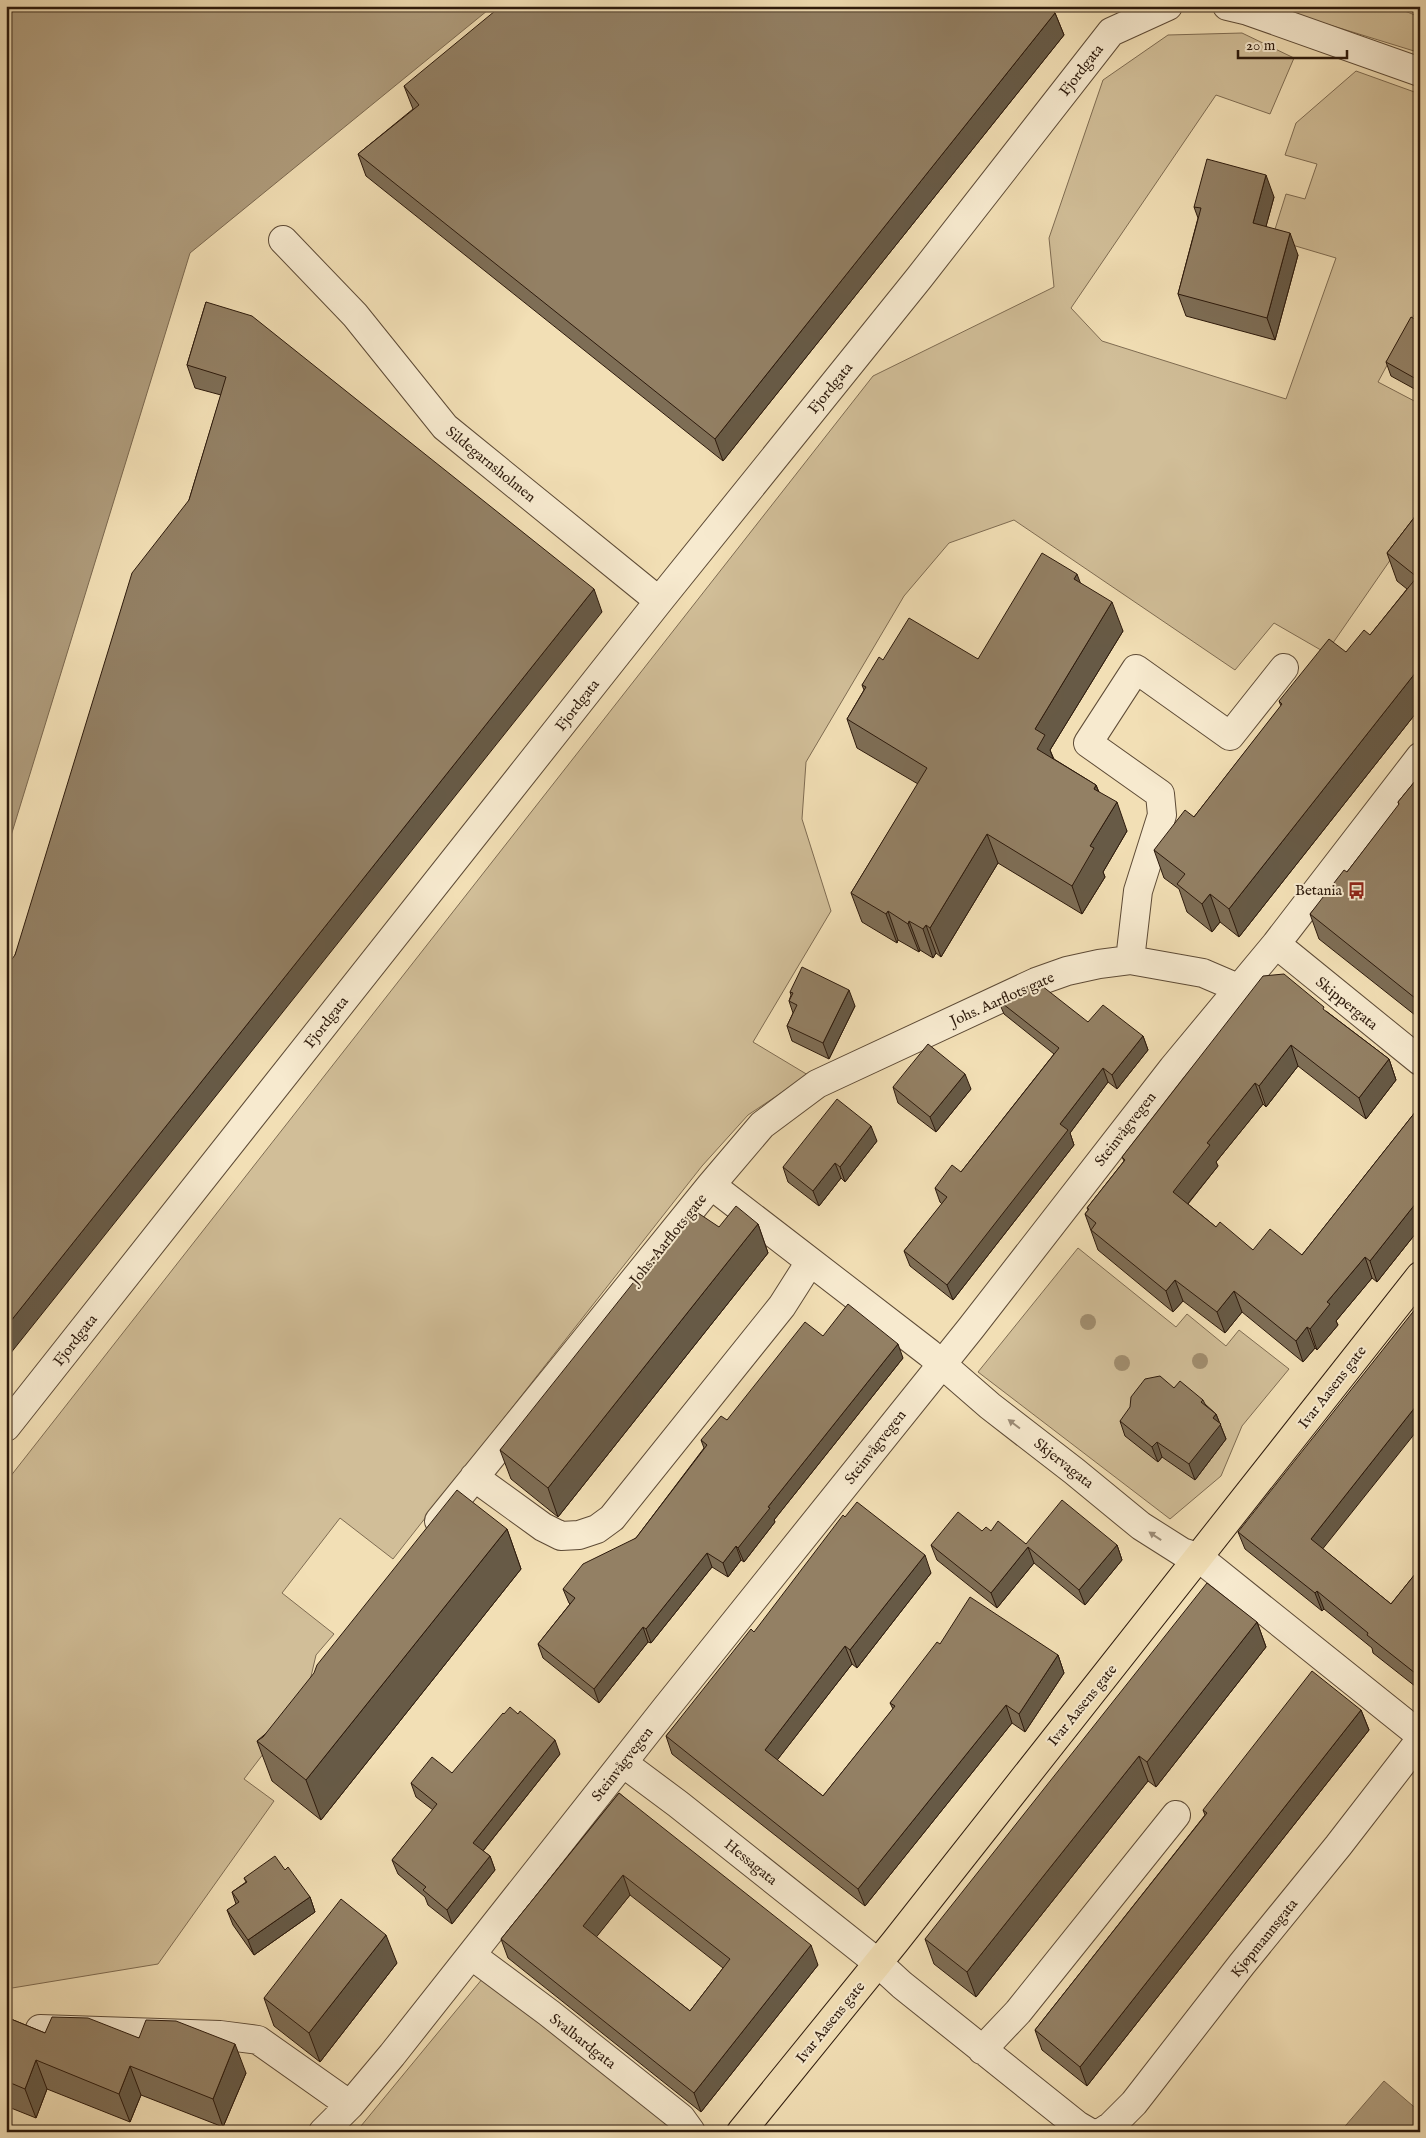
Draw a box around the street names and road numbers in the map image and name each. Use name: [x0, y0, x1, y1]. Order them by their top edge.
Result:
street label: Fjordgata: [1055, 40, 1108, 100]
street label: Fjordgata: [804, 358, 857, 418]
street label: Sildegarnsholmen: [442, 422, 540, 507]
street label: Fjordgata: [551, 675, 604, 735]
street label: Johs. Aarflots gate: [945, 968, 1057, 1032]
street label: Skippergata: [1312, 973, 1382, 1035]
street label: Fjordgata: [300, 992, 353, 1052]
street label: Steinvågvegen: [1090, 1088, 1160, 1170]
street label: Johs. Aarflots gate: [624, 1190, 711, 1290]
street label: Fjordgata: [49, 1310, 102, 1370]
street label: Ivar Aasens gate: [1294, 1342, 1371, 1433]
street label: Steinvågvegen: [840, 1406, 910, 1488]
street label: Skjervagata: [1030, 1434, 1098, 1493]
street label: Ivar Aasens gate: [1044, 1660, 1121, 1750]
street label: Steinvågvegen: [587, 1723, 657, 1805]
street label: Hessagata: [720, 1835, 781, 1890]
street label: Kjøpmannsgata: [1227, 1895, 1302, 1982]
street label: Ivar Aasens gate: [792, 1977, 869, 2067]
street label: Svalbardgata: [546, 2010, 620, 2074]

